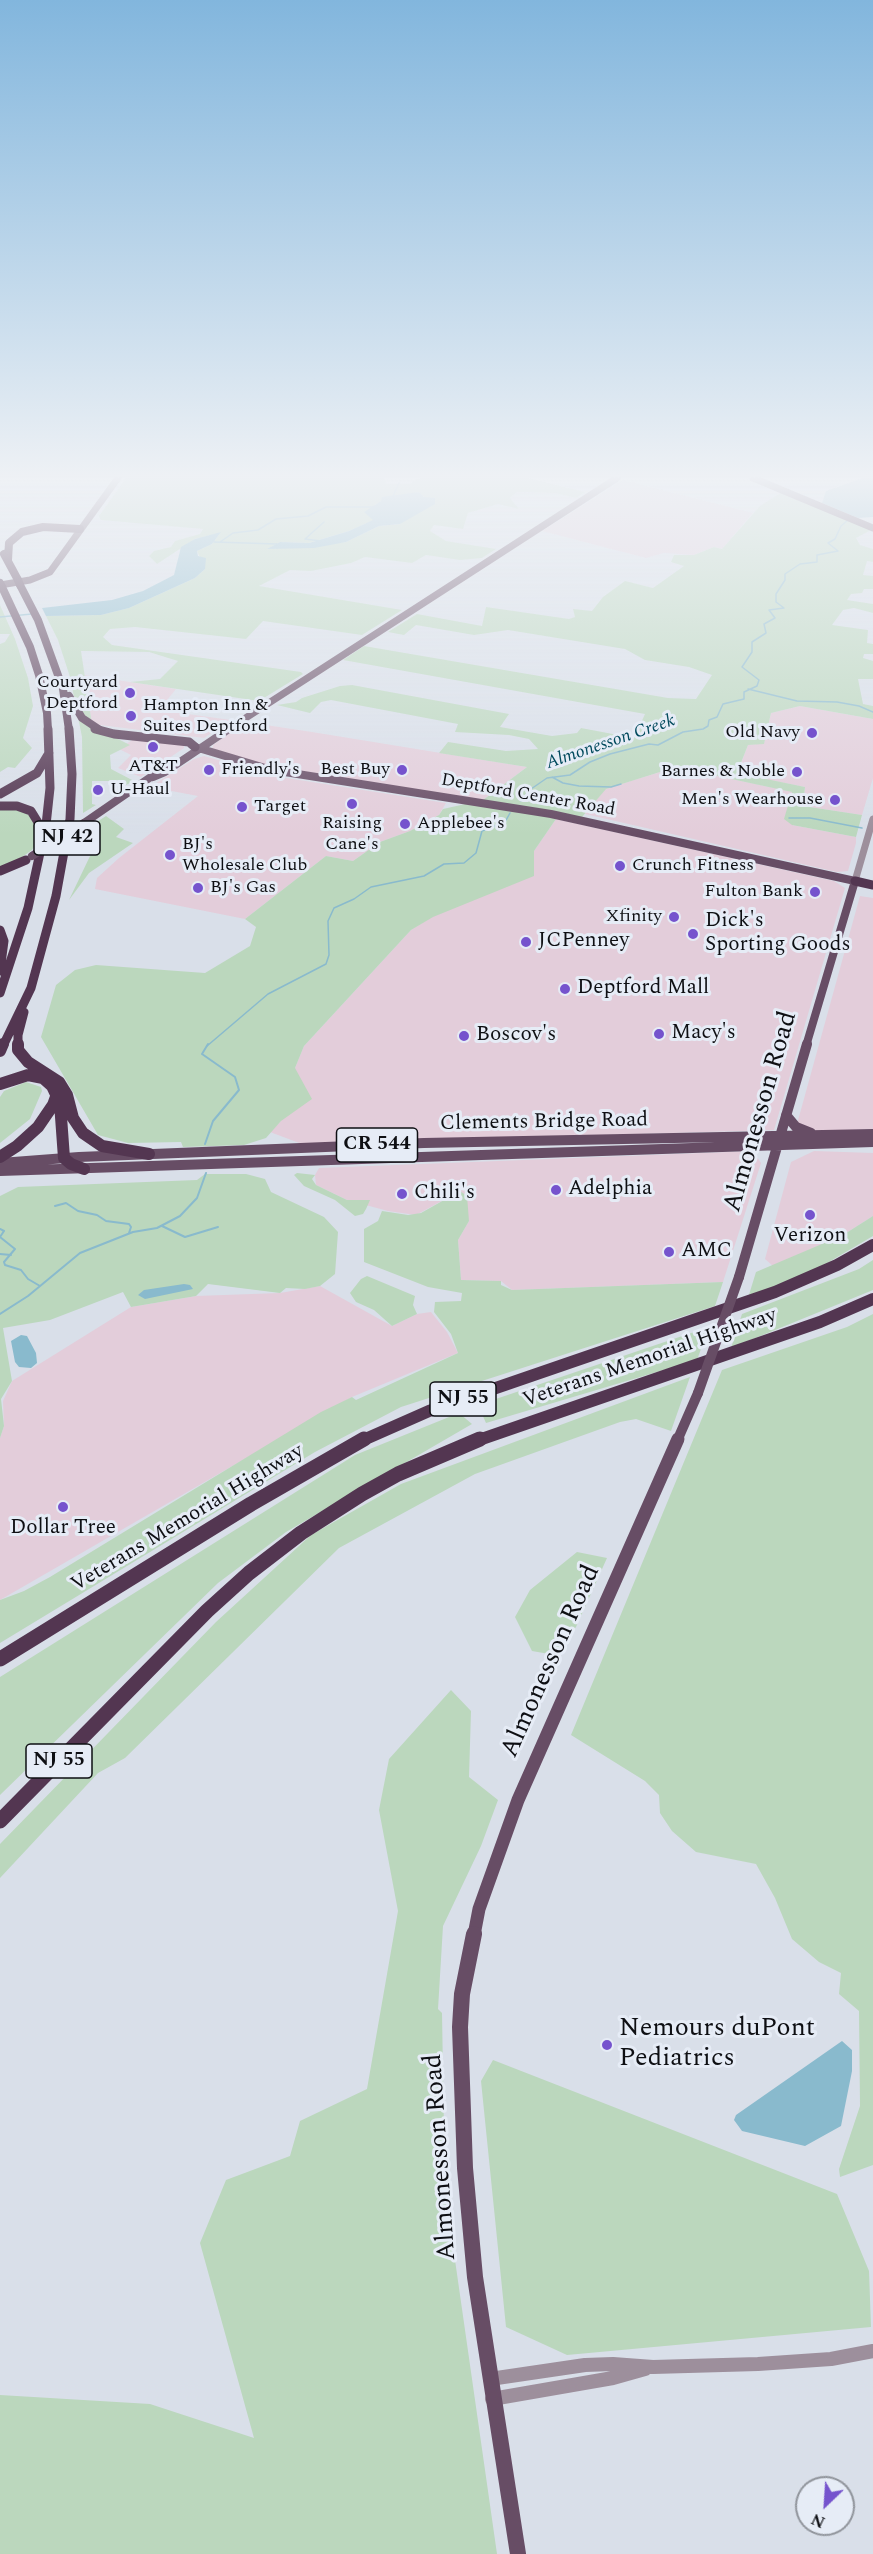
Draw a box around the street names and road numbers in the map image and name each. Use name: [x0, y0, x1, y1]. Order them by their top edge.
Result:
street label: Deptford Center Road: [439, 770, 617, 822]
road number: NJ 42: [34, 821, 100, 855]
street label: Almonesson Road: [718, 1008, 806, 1216]
street label: Clements Bridge Road: [440, 1109, 648, 1137]
road number: CR 544: [336, 1128, 418, 1162]
street label: Veterans Memorial Highway: [520, 1304, 780, 1414]
road number: NJ 55: [430, 1382, 496, 1416]
street label: Veterans Memorial Highway: [67, 1440, 309, 1598]
street label: Almonesson Road: [496, 1561, 608, 1763]
road number: NJ 55: [26, 1744, 92, 1778]
street label: Almonesson Road: [419, 2052, 465, 2262]

